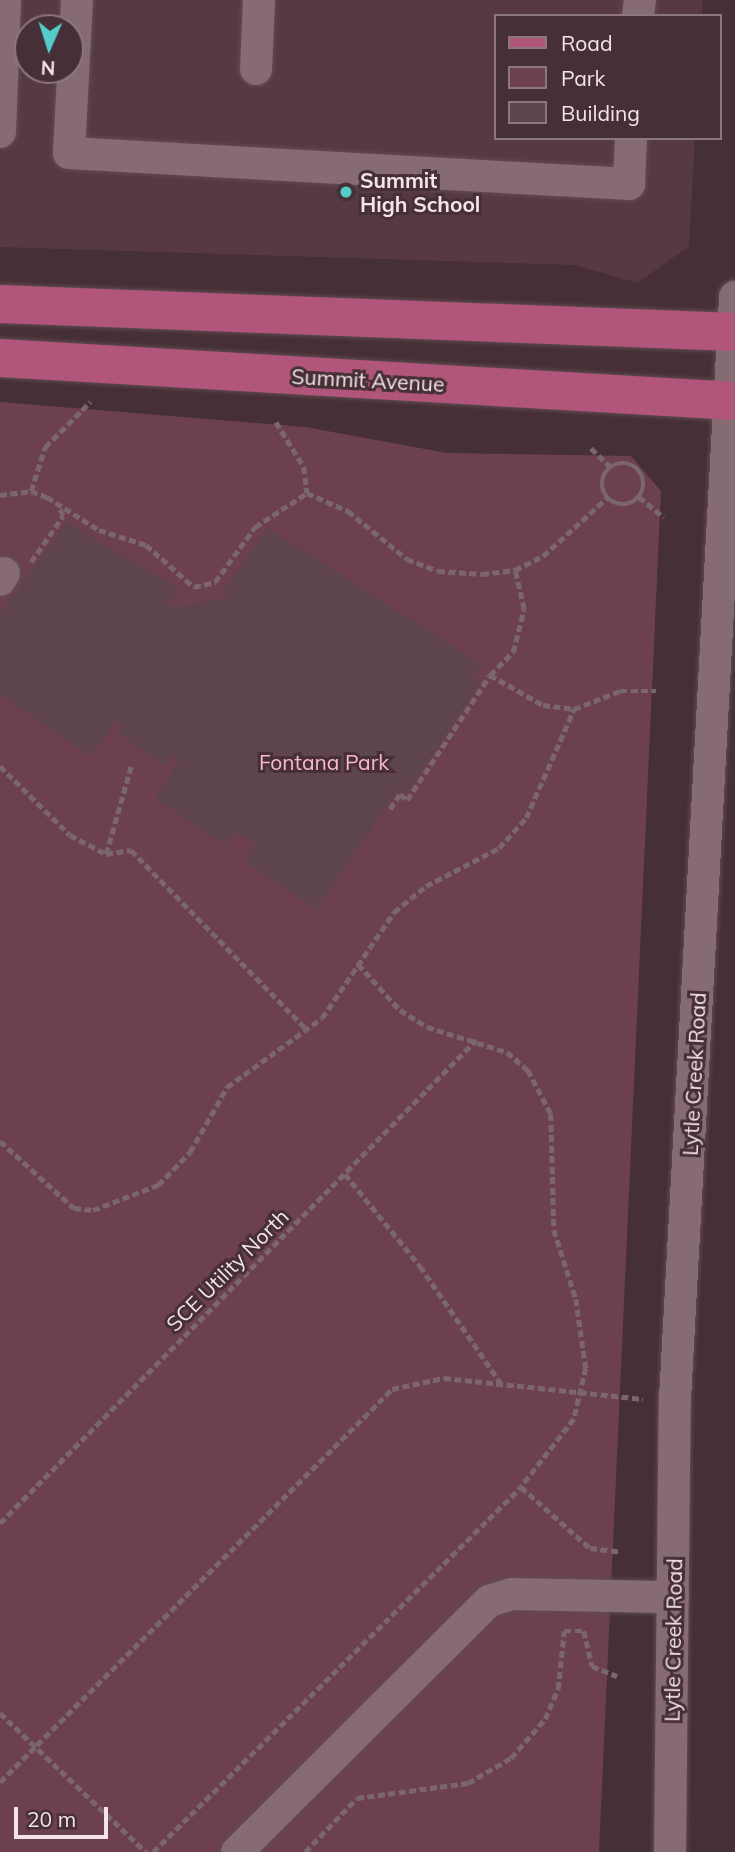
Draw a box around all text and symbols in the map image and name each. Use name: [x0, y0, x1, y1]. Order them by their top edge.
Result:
north arrow: [14, 14, 84, 84]
legend: [494, 14, 721, 140]
text: Road: [561, 30, 612, 56]
text: N: [40, 56, 56, 80]
text: Park: [561, 65, 605, 91]
text: Building: [561, 100, 640, 126]
place label: Summit High School: [360, 167, 480, 217]
marker: Summit High School: [338, 184, 354, 200]
street label: Summit Avenue: [291, 363, 445, 397]
park label: Fontana Park: [259, 749, 389, 775]
street label: Lytle Creek Road: [677, 992, 711, 1156]
street label: SCE Utility North: [161, 1204, 293, 1336]
street label: Lytle Creek Road: [659, 1558, 687, 1722]
scale bar: [18, 1792, 112, 1836]
text: 20 m: [27, 1806, 76, 1832]

